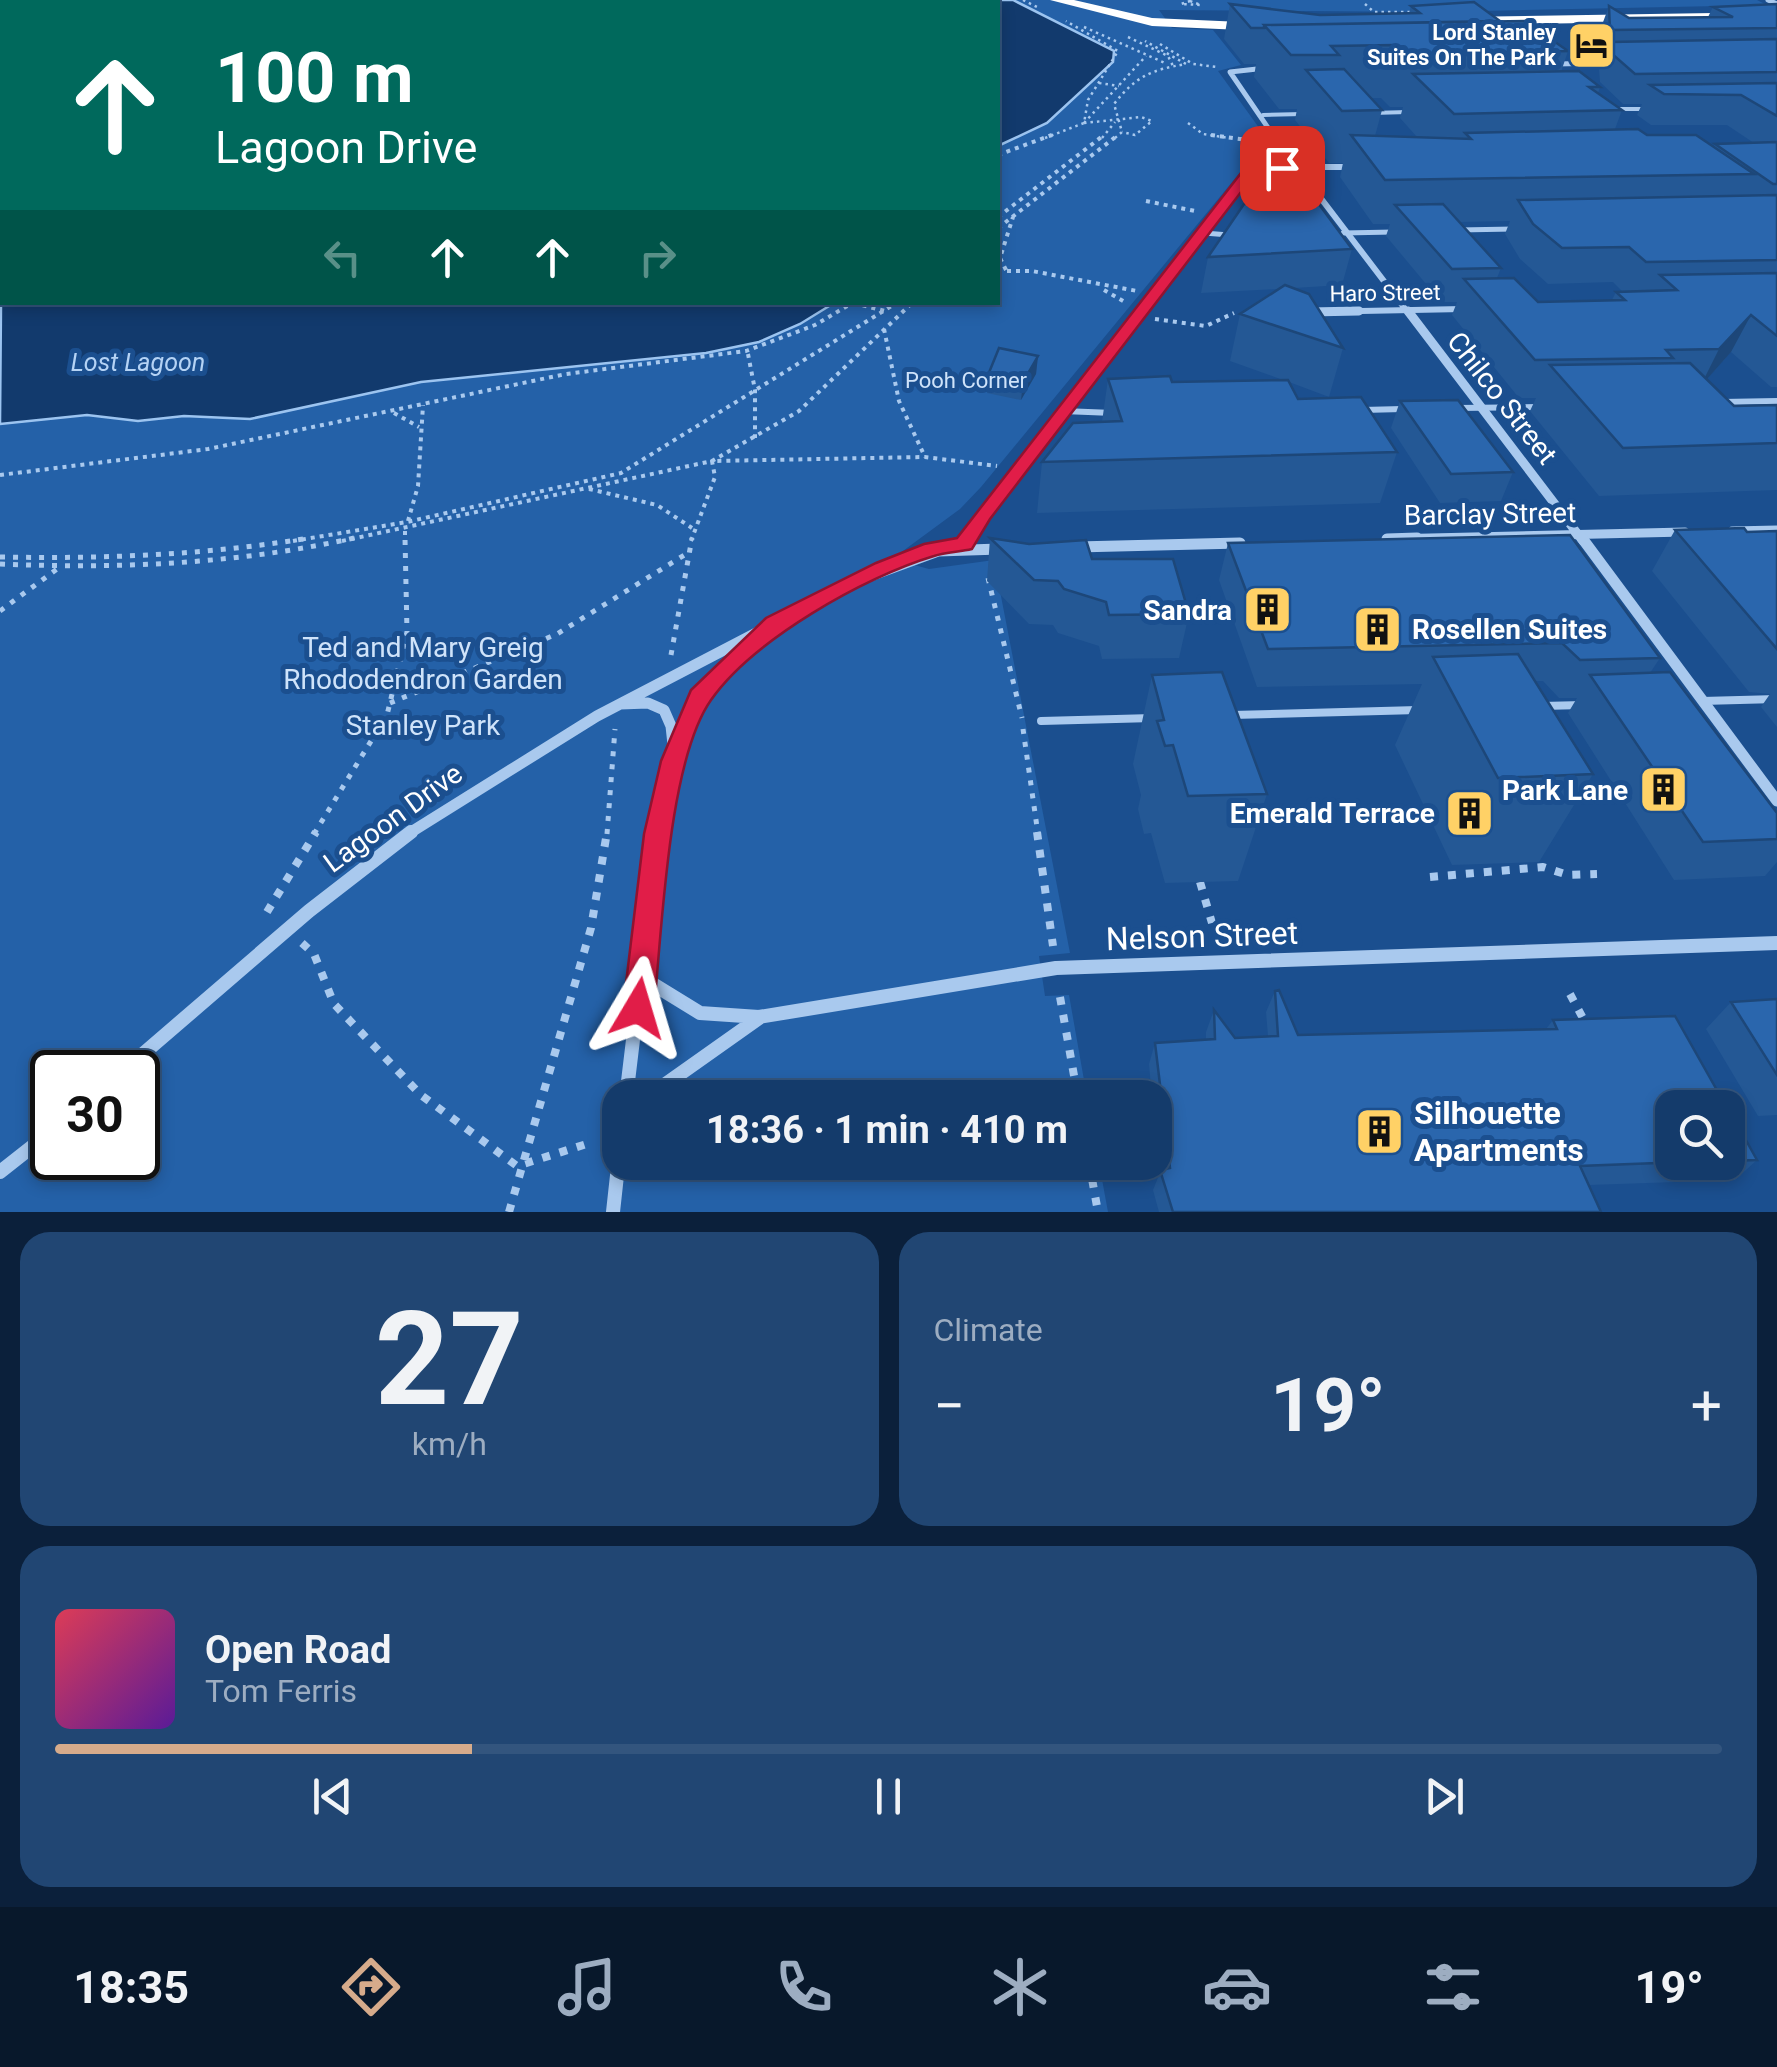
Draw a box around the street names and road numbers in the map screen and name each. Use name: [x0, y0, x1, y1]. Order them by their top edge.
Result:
street label: Haro Street: [1329, 280, 1441, 306]
street label: Chilco Street: [1440, 325, 1564, 471]
street label: Barclay Street: [1403, 496, 1577, 532]
street label: Lagoon Drive: [317, 757, 469, 879]
street label: Nelson Street: [1105, 914, 1299, 958]

